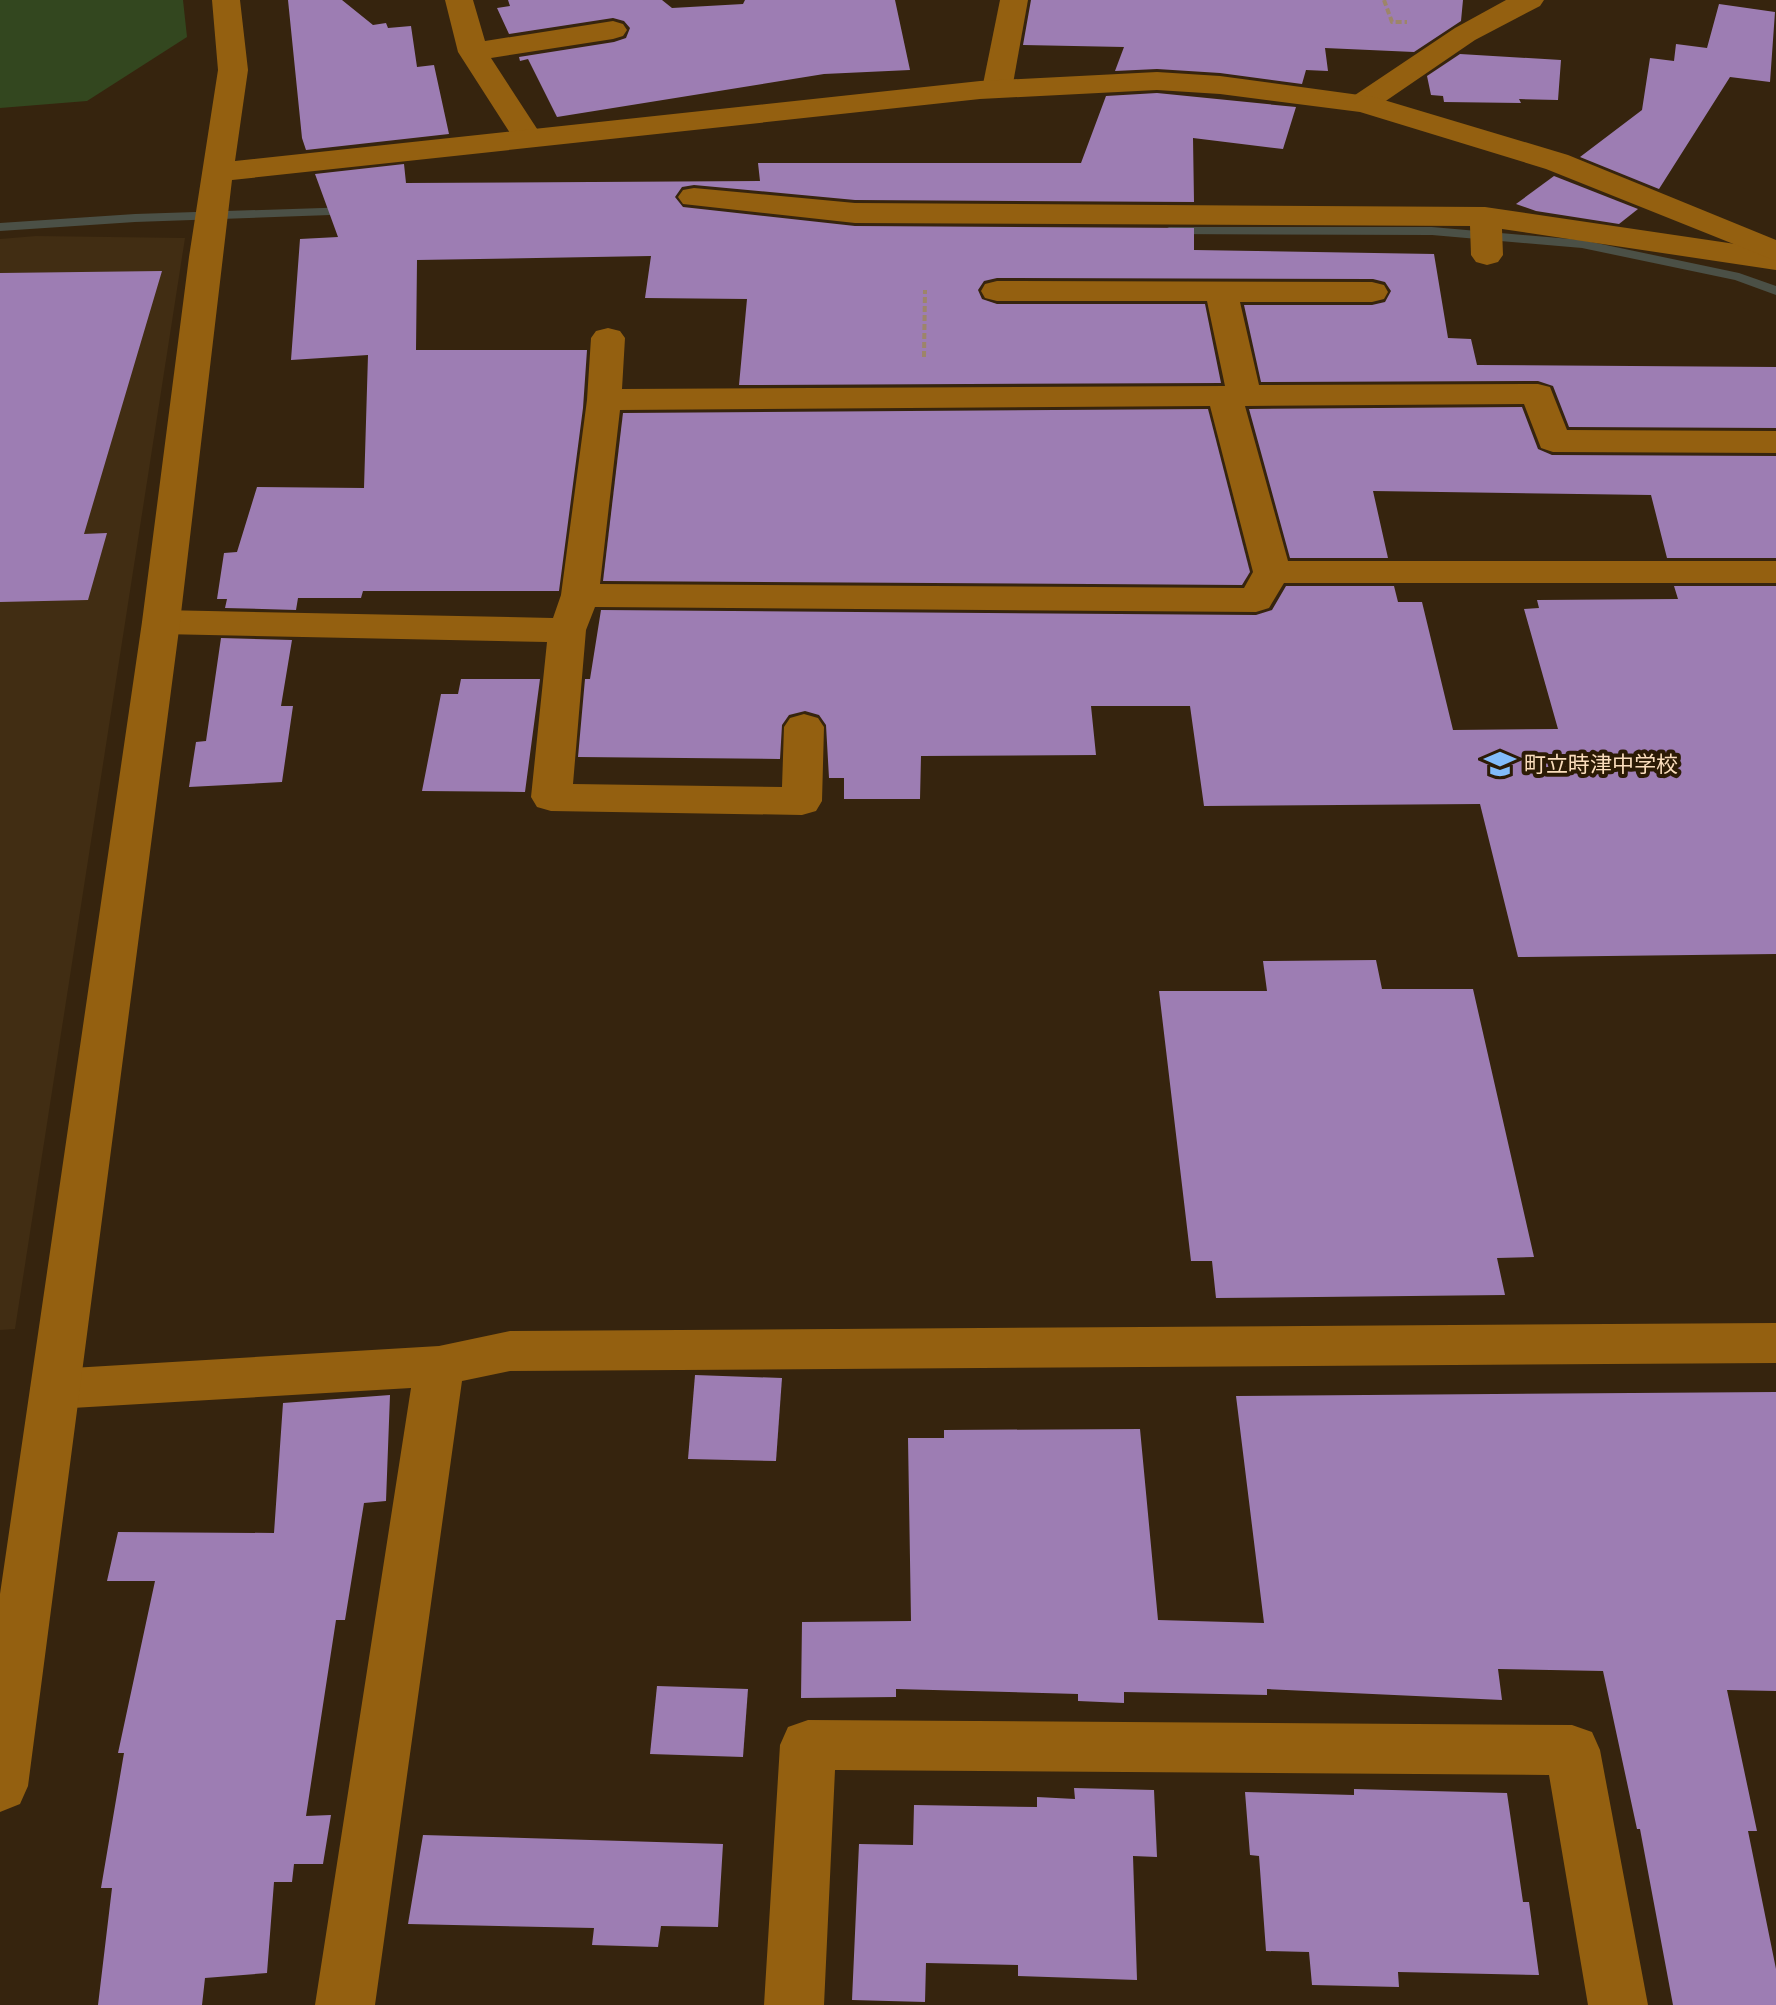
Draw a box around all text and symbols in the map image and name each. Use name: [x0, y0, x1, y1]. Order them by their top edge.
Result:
school or university icon: 町立時津中学校: [1483, 747, 1517, 781]
place label: 町立時津中学校: [1524, 751, 1678, 777]

